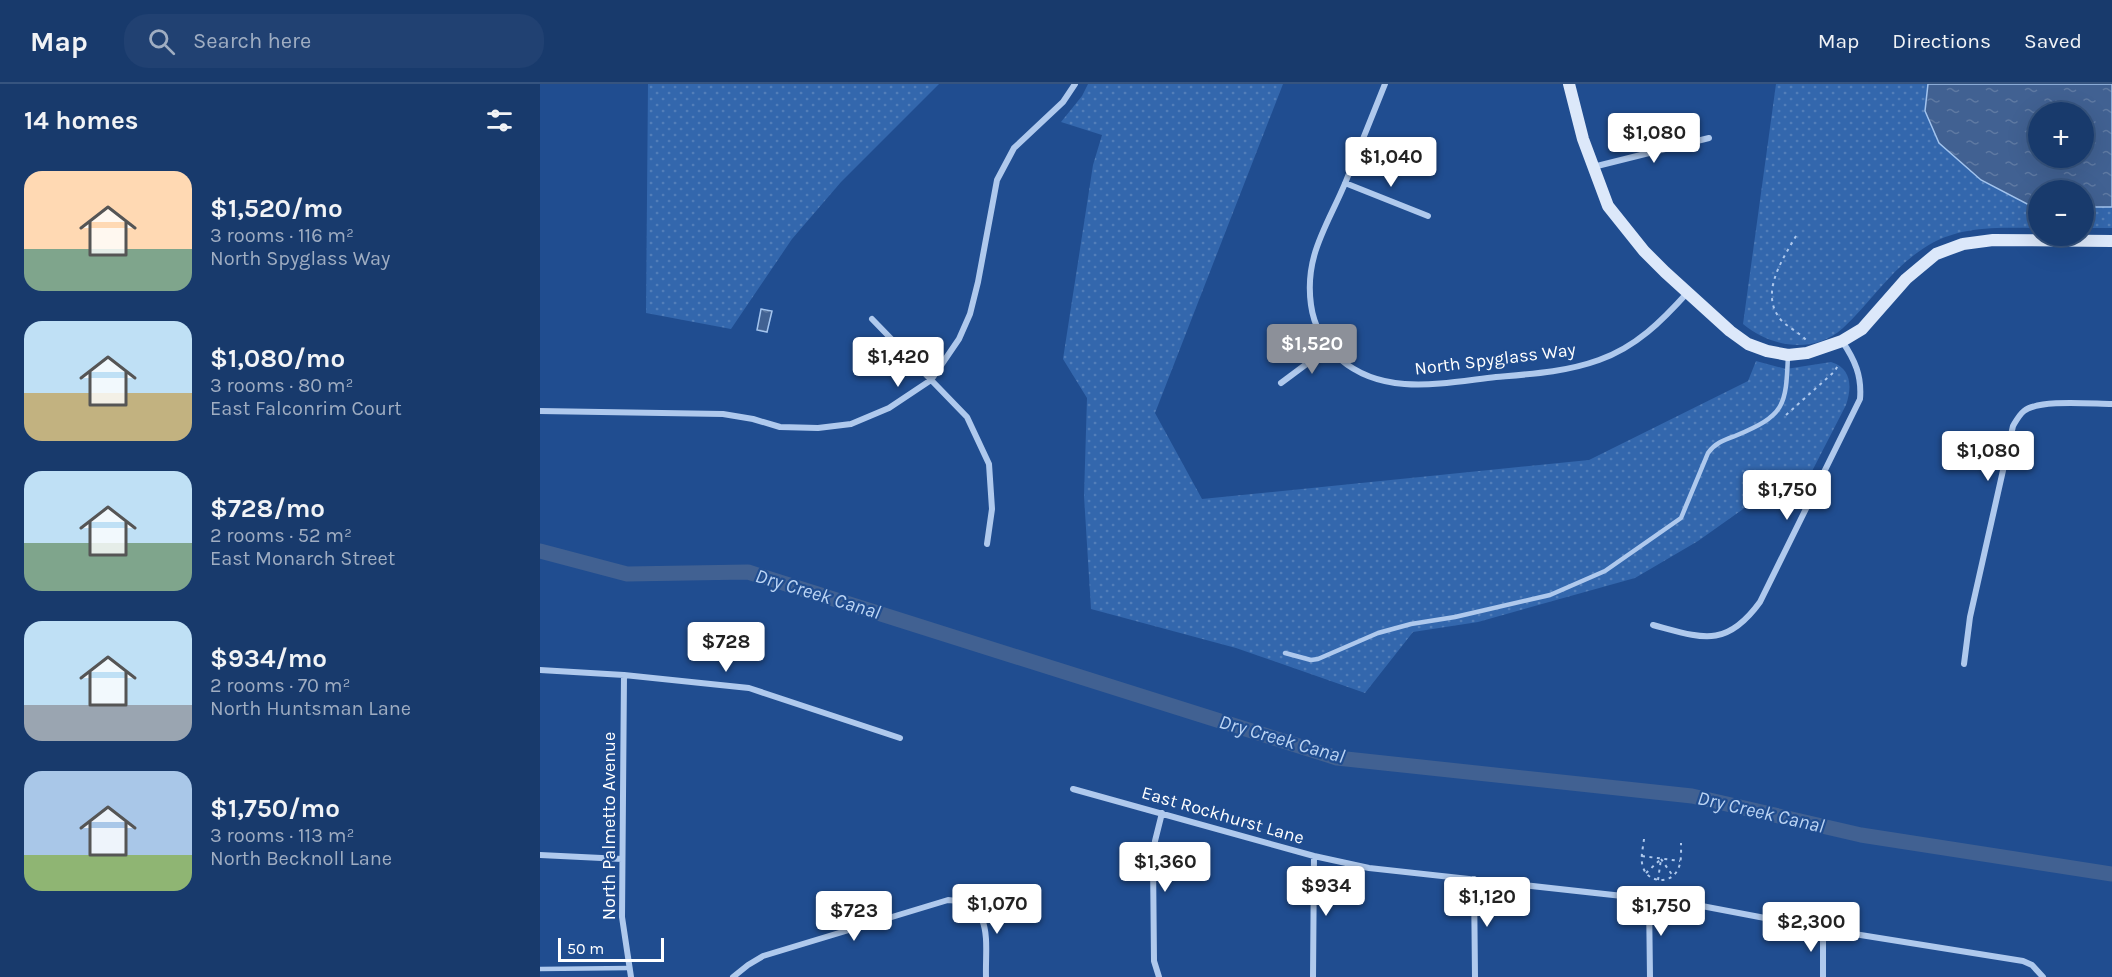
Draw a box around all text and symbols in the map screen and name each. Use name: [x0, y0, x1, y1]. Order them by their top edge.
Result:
search box: [124, 14, 544, 68]
text: Map: [30, 25, 88, 58]
icon: search: [145, 25, 178, 58]
text: Search here: [193, 28, 311, 54]
text: Map: [1818, 29, 1859, 53]
text: Directions: [1892, 29, 1991, 53]
text: Saved: [2024, 29, 2082, 53]
map controls: [2028, 102, 2094, 246]
button: +: [2028, 102, 2094, 168]
icon: filters: [483, 104, 516, 137]
text: 14 homes: [24, 105, 138, 136]
pin: $1,080: [1605, 113, 1703, 164]
text: $1,080: [1622, 121, 1686, 144]
pin: $1,040: [1342, 137, 1440, 188]
text: $1,040: [1359, 145, 1423, 168]
button: −: [2028, 180, 2094, 246]
text: $1,520/mo: [210, 193, 343, 224]
icon: home: [72, 195, 144, 267]
text: 3 rooms · 116 m²: [210, 224, 354, 247]
text: North Spyglass Way: [210, 247, 390, 270]
pin: $1,520: [1263, 324, 1361, 375]
text: $1,520: [1281, 332, 1343, 355]
pin: $1,420: [849, 337, 947, 388]
street label: North Spyglass Way: [1413, 338, 1578, 380]
text: $1,080/mo: [210, 343, 345, 374]
icon: home: [72, 345, 144, 417]
text: $1,420: [867, 345, 929, 368]
text: 3 rooms · 80 m²: [210, 374, 354, 397]
text: East Falconrim Court: [210, 397, 402, 420]
pin: $1,080: [1939, 431, 2037, 482]
text: $1,080: [1956, 439, 2020, 462]
pin: $1,750: [1738, 470, 1836, 521]
text: $1,750: [1757, 478, 1817, 501]
text: $728/mo: [210, 493, 325, 524]
icon: home: [72, 495, 144, 567]
text: 2 rooms · 52 m²: [210, 524, 352, 547]
text: East Monarch Street: [210, 547, 395, 570]
water label: Dry Creek Canal: [753, 564, 883, 624]
pin: $728: [690, 622, 762, 673]
text: $728: [702, 630, 750, 653]
text: $934/mo: [210, 643, 327, 674]
icon: home: [72, 645, 144, 717]
text: 2 rooms · 70 m²: [210, 674, 350, 697]
text: North Huntsman Lane: [210, 697, 411, 720]
water label: Dry Creek Canal: [1216, 710, 1348, 768]
street label: North Palmetto Avenue: [598, 732, 620, 920]
street label: East Rockhurst Lane: [1139, 781, 1307, 849]
water label: Dry Creek Canal: [1695, 786, 1827, 838]
text: $1,750/mo: [210, 793, 340, 824]
icon: home: [72, 795, 144, 867]
text: 3 rooms · 113 m²: [210, 824, 354, 847]
pin: $1,360: [1116, 842, 1214, 893]
text: North Becknoll Lane: [210, 847, 392, 870]
text: $1,360: [1133, 850, 1197, 873]
pin: $934: [1290, 866, 1362, 917]
text: $934: [1301, 874, 1351, 897]
pin: $1,120: [1438, 877, 1536, 928]
pin: $1,070: [948, 884, 1046, 935]
text: $1,120: [1458, 885, 1516, 908]
pin: $1,750: [1612, 886, 1710, 937]
pin: $723: [818, 891, 890, 942]
text: $1,070: [966, 892, 1028, 915]
text: $1,750: [1631, 894, 1691, 917]
text: $723: [830, 899, 878, 922]
pin: $2,300: [1762, 902, 1860, 953]
text: $2,300: [1777, 910, 1845, 933]
scale bar: [558, 935, 664, 962]
text: 50 m: [567, 939, 604, 958]

